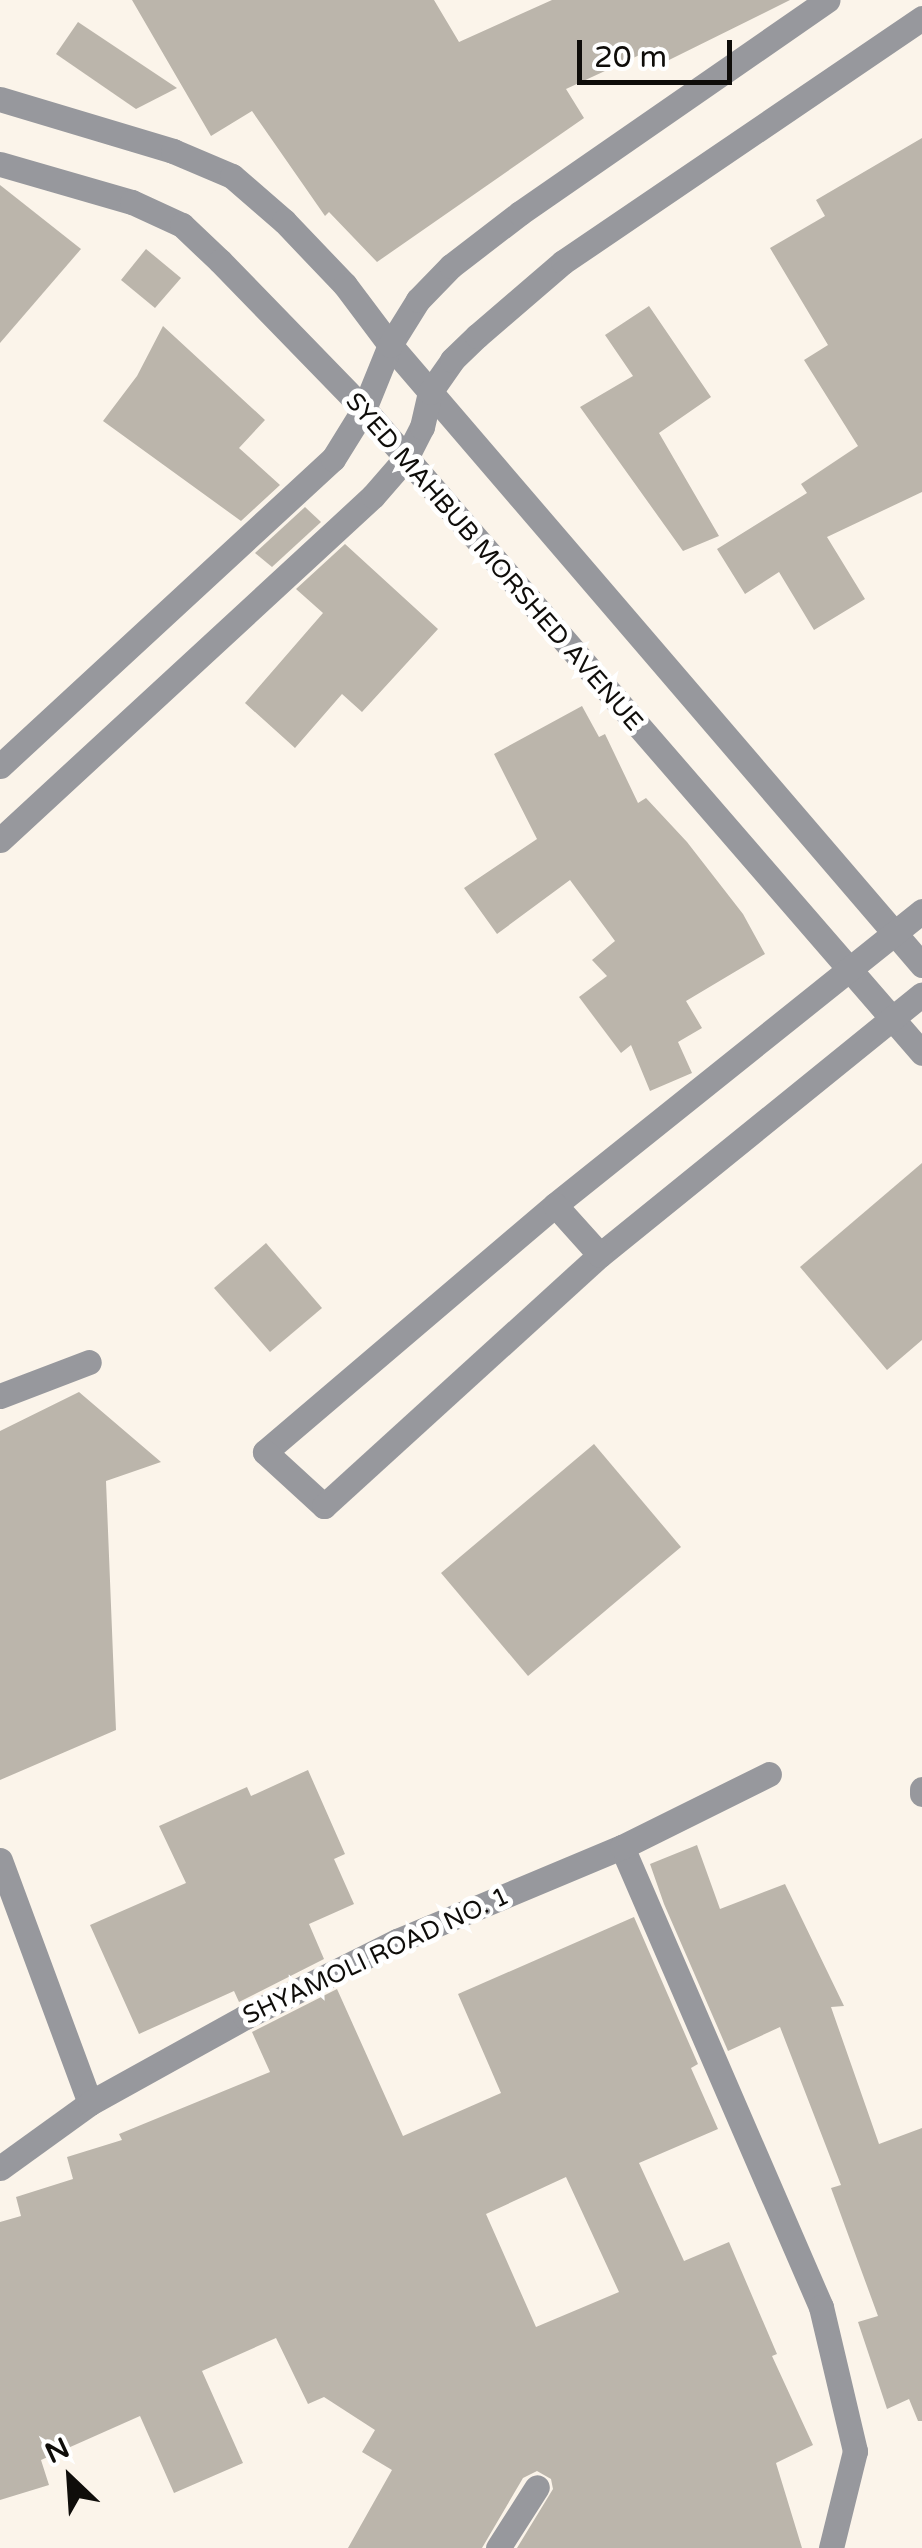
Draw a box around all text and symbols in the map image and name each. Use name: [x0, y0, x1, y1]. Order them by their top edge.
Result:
scale bar: [582, 20, 737, 82]
text: 20 m: [594, 39, 667, 76]
street label: SYED MAHBUB MORSHED AVENUE: [339, 387, 649, 737]
street label: SHYAMOLI ROAD NO. 1: [238, 1881, 514, 2031]
north arrow: [20, 2428, 120, 2528]
text: N: [40, 2431, 75, 2471]

